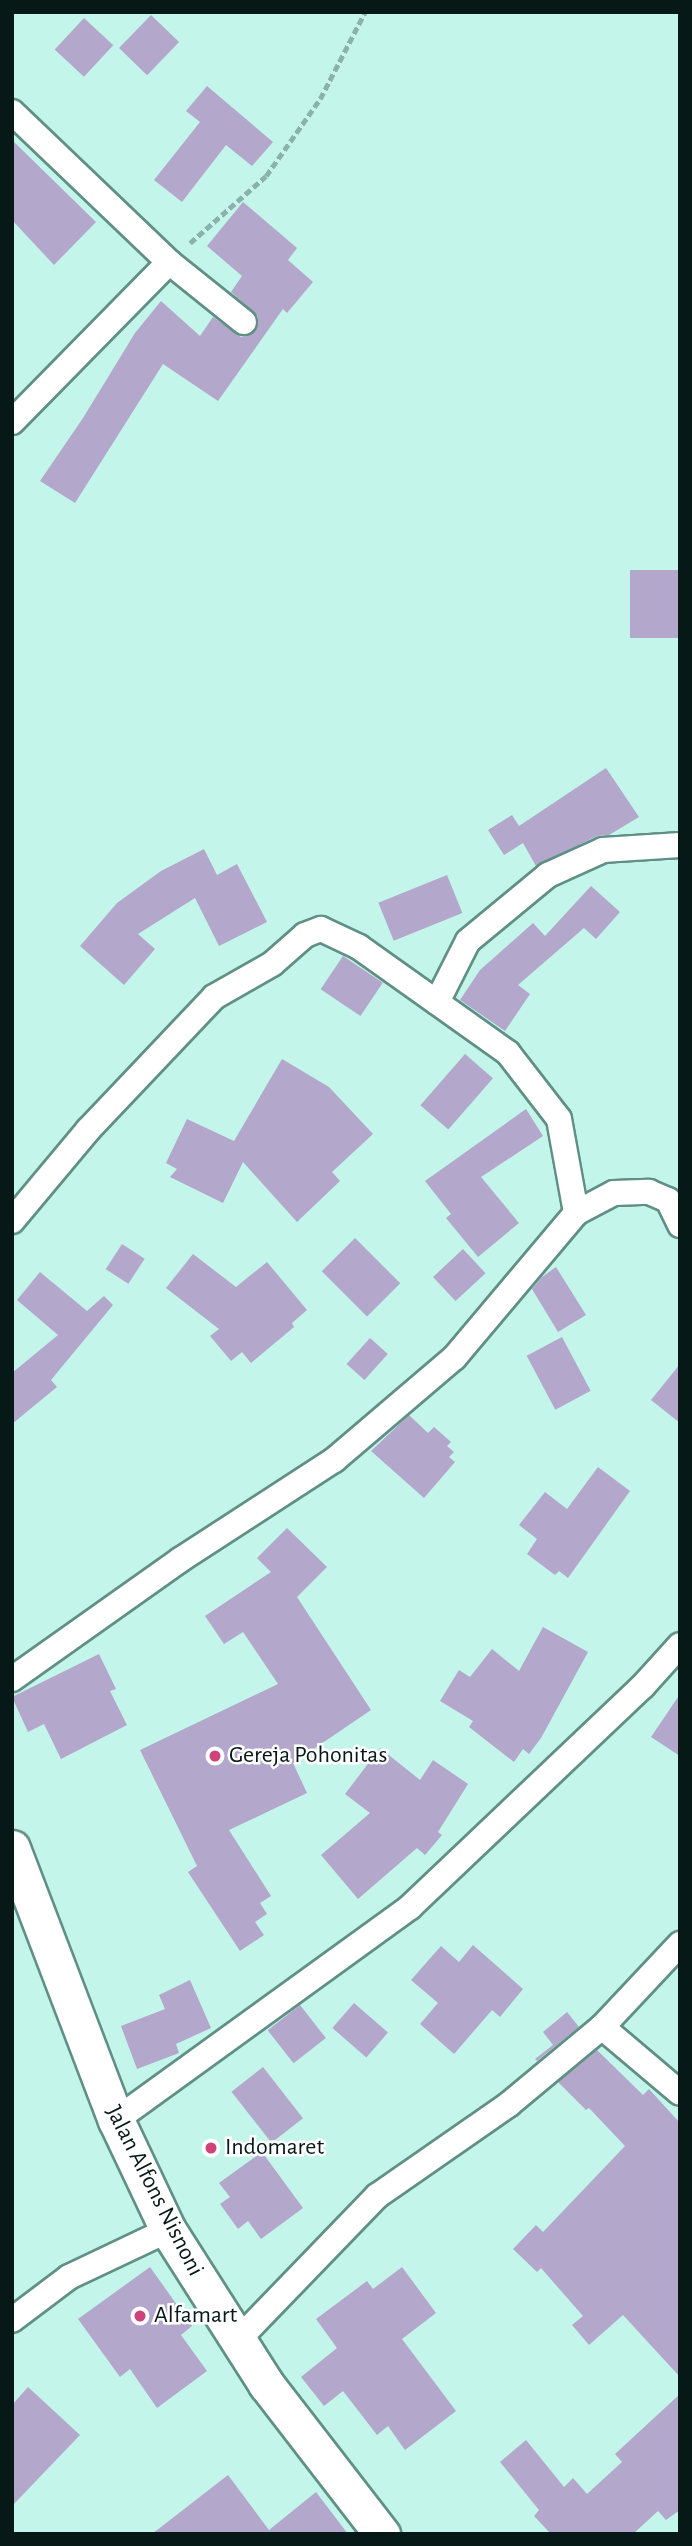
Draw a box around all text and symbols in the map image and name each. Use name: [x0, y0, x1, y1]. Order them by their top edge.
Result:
place label: Gereja Pohonitas: [229, 1742, 387, 1770]
marker: Gereja Pohonitas: [207, 1748, 223, 1764]
street label: Jalan Alfons Nisnoni: [99, 2101, 209, 2281]
place label: Indomaret: [225, 2134, 324, 2162]
marker: Indomaret: [203, 2140, 219, 2156]
place label: Alfamart: [154, 2302, 237, 2330]
marker: Alfamart: [132, 2308, 148, 2324]

